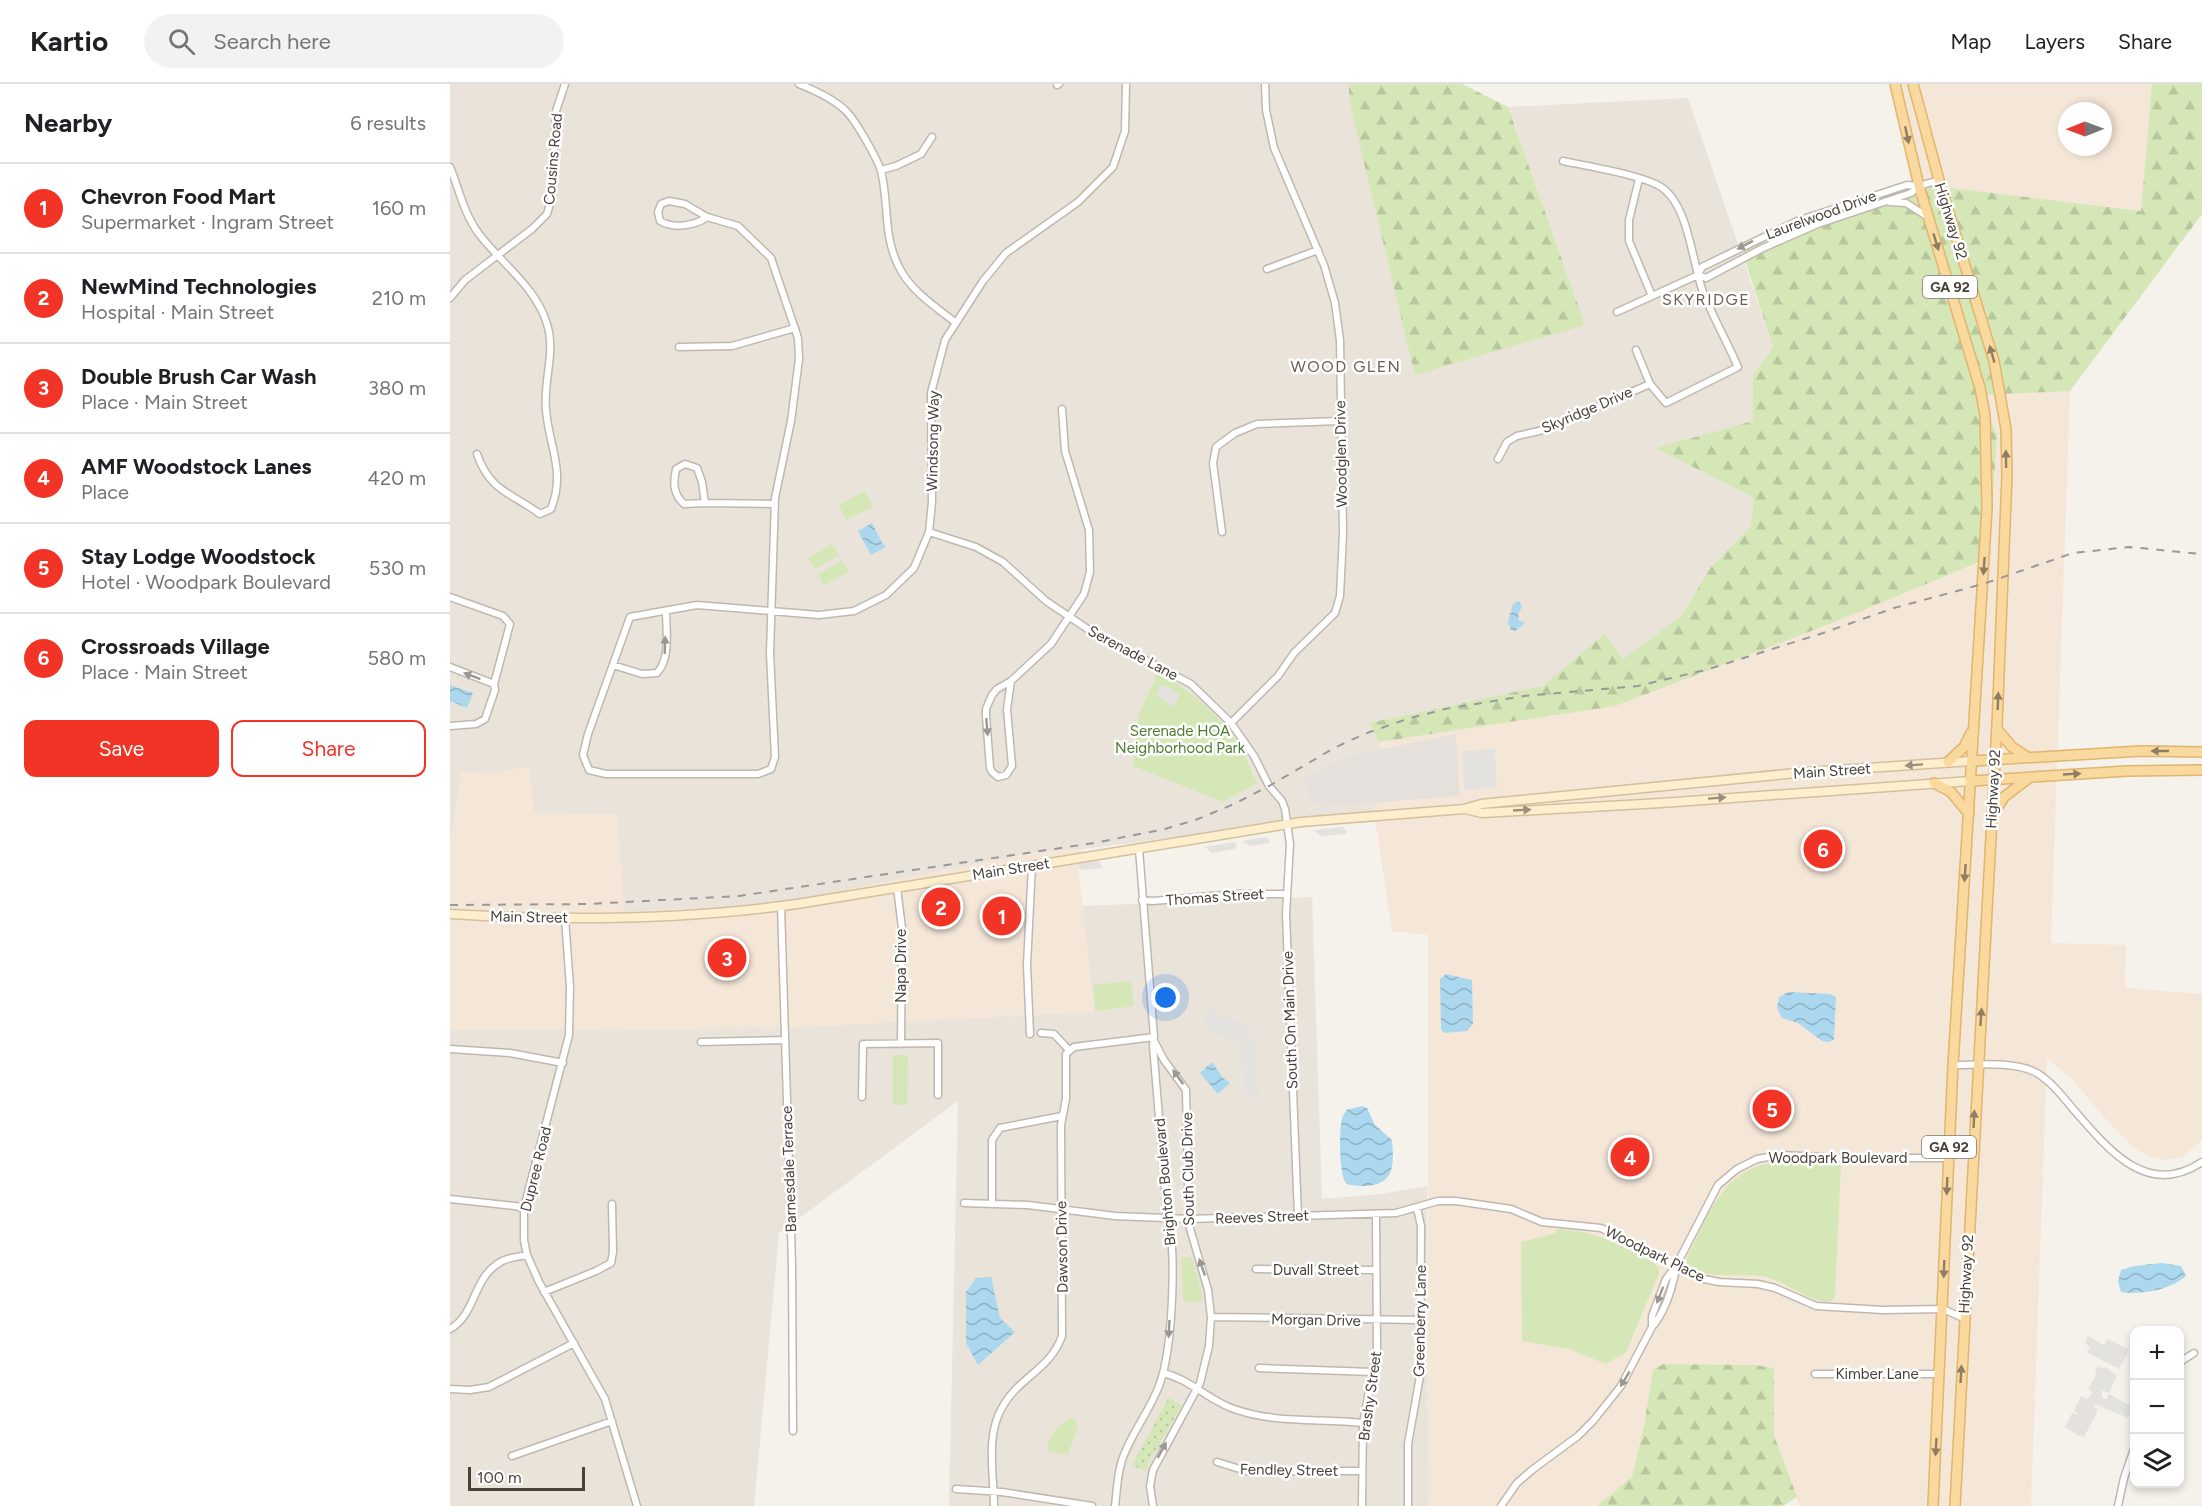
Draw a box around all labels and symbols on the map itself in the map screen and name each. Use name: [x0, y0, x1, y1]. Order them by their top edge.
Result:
north arrow: [2058, 102, 2112, 156]
street label: Cousins Road: [540, 112, 566, 206]
one-way arrow: [1903, 126, 1913, 144]
street label: Highway 92: [1931, 180, 1971, 262]
street label: Laurelwood Drive: [1763, 187, 1879, 243]
one-way arrow: [1932, 233, 1941, 251]
one-way arrow: [1737, 240, 1754, 250]
road number: GA 92: [1923, 276, 1977, 298]
district label: SKYRIDGE: [1662, 290, 1750, 309]
one-way arrow: [1987, 345, 1996, 363]
district label: WOOD GLEN: [1291, 357, 1402, 376]
street label: Skyridge Drive: [1539, 383, 1635, 437]
street label: Windsong Way: [923, 390, 943, 492]
street label: Woodglen Drive: [1331, 400, 1351, 508]
one-way arrow: [2002, 450, 2011, 469]
one-way arrow: [1980, 557, 1989, 576]
street label: Serenade Lane: [1085, 622, 1181, 684]
one-way arrow: [660, 635, 670, 654]
one-way arrow: [463, 670, 481, 680]
one-way arrow: [1993, 692, 2002, 711]
one-way arrow: [982, 718, 992, 737]
park label: Serenade HOA Neighborhood Park: [1115, 722, 1246, 757]
one-way arrow: [2151, 746, 2170, 756]
street label: Highway 92: [1982, 749, 2004, 829]
street label: Main Street: [1793, 759, 1872, 783]
one-way arrow: [1904, 760, 1923, 769]
one-way arrow: [2062, 769, 2081, 779]
one-way arrow: [1707, 794, 1726, 803]
one-way arrow: [1513, 806, 1532, 815]
pin: 6: [1804, 826, 1842, 872]
street label: Main Street: [971, 854, 1051, 884]
one-way arrow: [1961, 863, 1970, 882]
pin: 2: [922, 884, 960, 930]
street label: Thomas Street: [1165, 885, 1265, 909]
pin: 1: [982, 894, 1022, 938]
street label: Main Street: [490, 907, 568, 927]
street label: Napa Drive: [892, 929, 910, 1003]
pin: 3: [708, 936, 746, 980]
street label: South On Main Drive: [1279, 951, 1301, 1089]
your location: [1151, 983, 1180, 1012]
one-way arrow: [1976, 1007, 1986, 1026]
one-way arrow: [1172, 1070, 1184, 1085]
pin: 5: [1752, 1086, 1792, 1132]
street label: Barnesdale Terrace: [778, 1105, 800, 1233]
one-way arrow: [1970, 1109, 1979, 1128]
street label: South Club Drive: [1178, 1112, 1198, 1226]
street label: Brighton Boulevard: [1150, 1117, 1180, 1247]
street label: Dupree Road: [517, 1124, 555, 1214]
pin: 4: [1610, 1134, 1650, 1180]
road number: GA 92: [1922, 1136, 1976, 1158]
street label: Woodpark Boulevard: [1768, 1149, 1908, 1167]
one-way arrow: [1943, 1177, 1952, 1196]
street label: Dawson Drive: [1052, 1201, 1072, 1293]
street label: Reeves Street: [1215, 1206, 1310, 1228]
street label: Woodpark Place: [1602, 1222, 1708, 1286]
street label: Highway 92: [1955, 1234, 1977, 1314]
one-way arrow: [1196, 1258, 1206, 1276]
one-way arrow: [1939, 1260, 1949, 1279]
street label: Duvall Street: [1273, 1261, 1359, 1279]
street label: Greenberry Lane: [1410, 1265, 1430, 1377]
one-way arrow: [1655, 1286, 1664, 1304]
street label: Morgan Drive: [1271, 1310, 1361, 1330]
one-way arrow: [1165, 1320, 1174, 1339]
street label: Brashy Street: [1355, 1350, 1385, 1442]
one-way arrow: [1956, 1364, 1965, 1383]
street label: Kimber Lane: [1835, 1365, 1919, 1383]
one-way arrow: [1620, 1371, 1631, 1387]
one-way arrow: [1931, 1437, 1940, 1456]
one-way arrow: [1157, 1441, 1167, 1458]
street label: Fendley Street: [1240, 1460, 1339, 1480]
scale bar: [468, 1464, 585, 1492]

